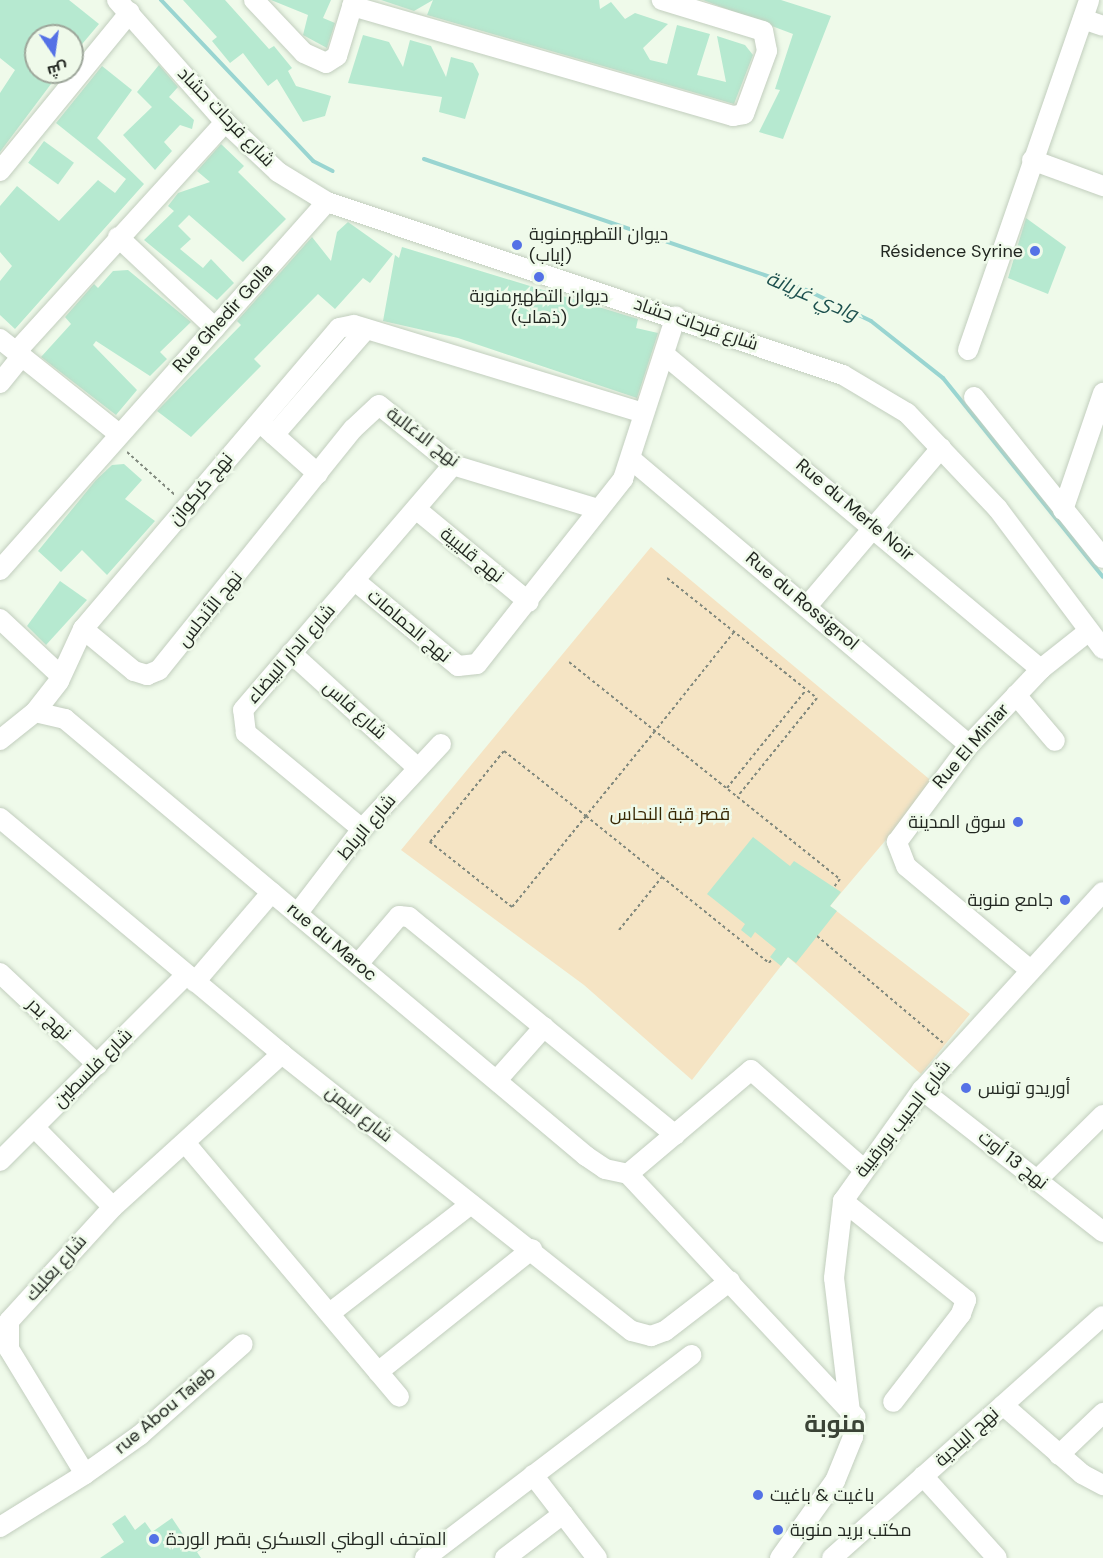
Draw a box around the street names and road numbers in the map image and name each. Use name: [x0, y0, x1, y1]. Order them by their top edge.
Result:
street label: شارع فرحات حشاد: [173, 63, 279, 171]
street label: Rue Ghedir Golla: [168, 259, 278, 377]
street label: شارع فرحات حشاد: [631, 293, 761, 355]
street label: نهج الاغالبة: [382, 403, 464, 471]
street label: نهج كركوان: [164, 448, 238, 530]
street label: Rue du Merle Noir: [792, 454, 918, 566]
street label: نهج قليبية: [436, 523, 508, 587]
street label: Rue du Rossignol: [741, 548, 863, 654]
street label: نهج الأندلس: [173, 567, 247, 651]
street label: نهج الحمامات: [363, 585, 455, 667]
street label: شارع الدار البيضاء: [242, 600, 340, 708]
street label: شارع فاس: [319, 676, 391, 744]
street label: Rue El Miniar: [928, 699, 1014, 793]
street label: شارع الرباط: [333, 790, 401, 864]
street label: rue du Maroc: [283, 898, 381, 986]
street label: نهج بدر: [23, 993, 75, 1045]
street label: شارع فلسطين: [49, 1024, 137, 1112]
street label: شارع الحبيب بورقيبة: [851, 1056, 955, 1182]
street label: شارع اليمن: [321, 1081, 397, 1147]
street label: نهج 13 أوت: [974, 1126, 1052, 1194]
street label: شارع بعلبك: [21, 1231, 91, 1305]
street label: rue Abou Taieb: [110, 1361, 220, 1459]
street label: نهج البلدية: [931, 1403, 1003, 1471]

